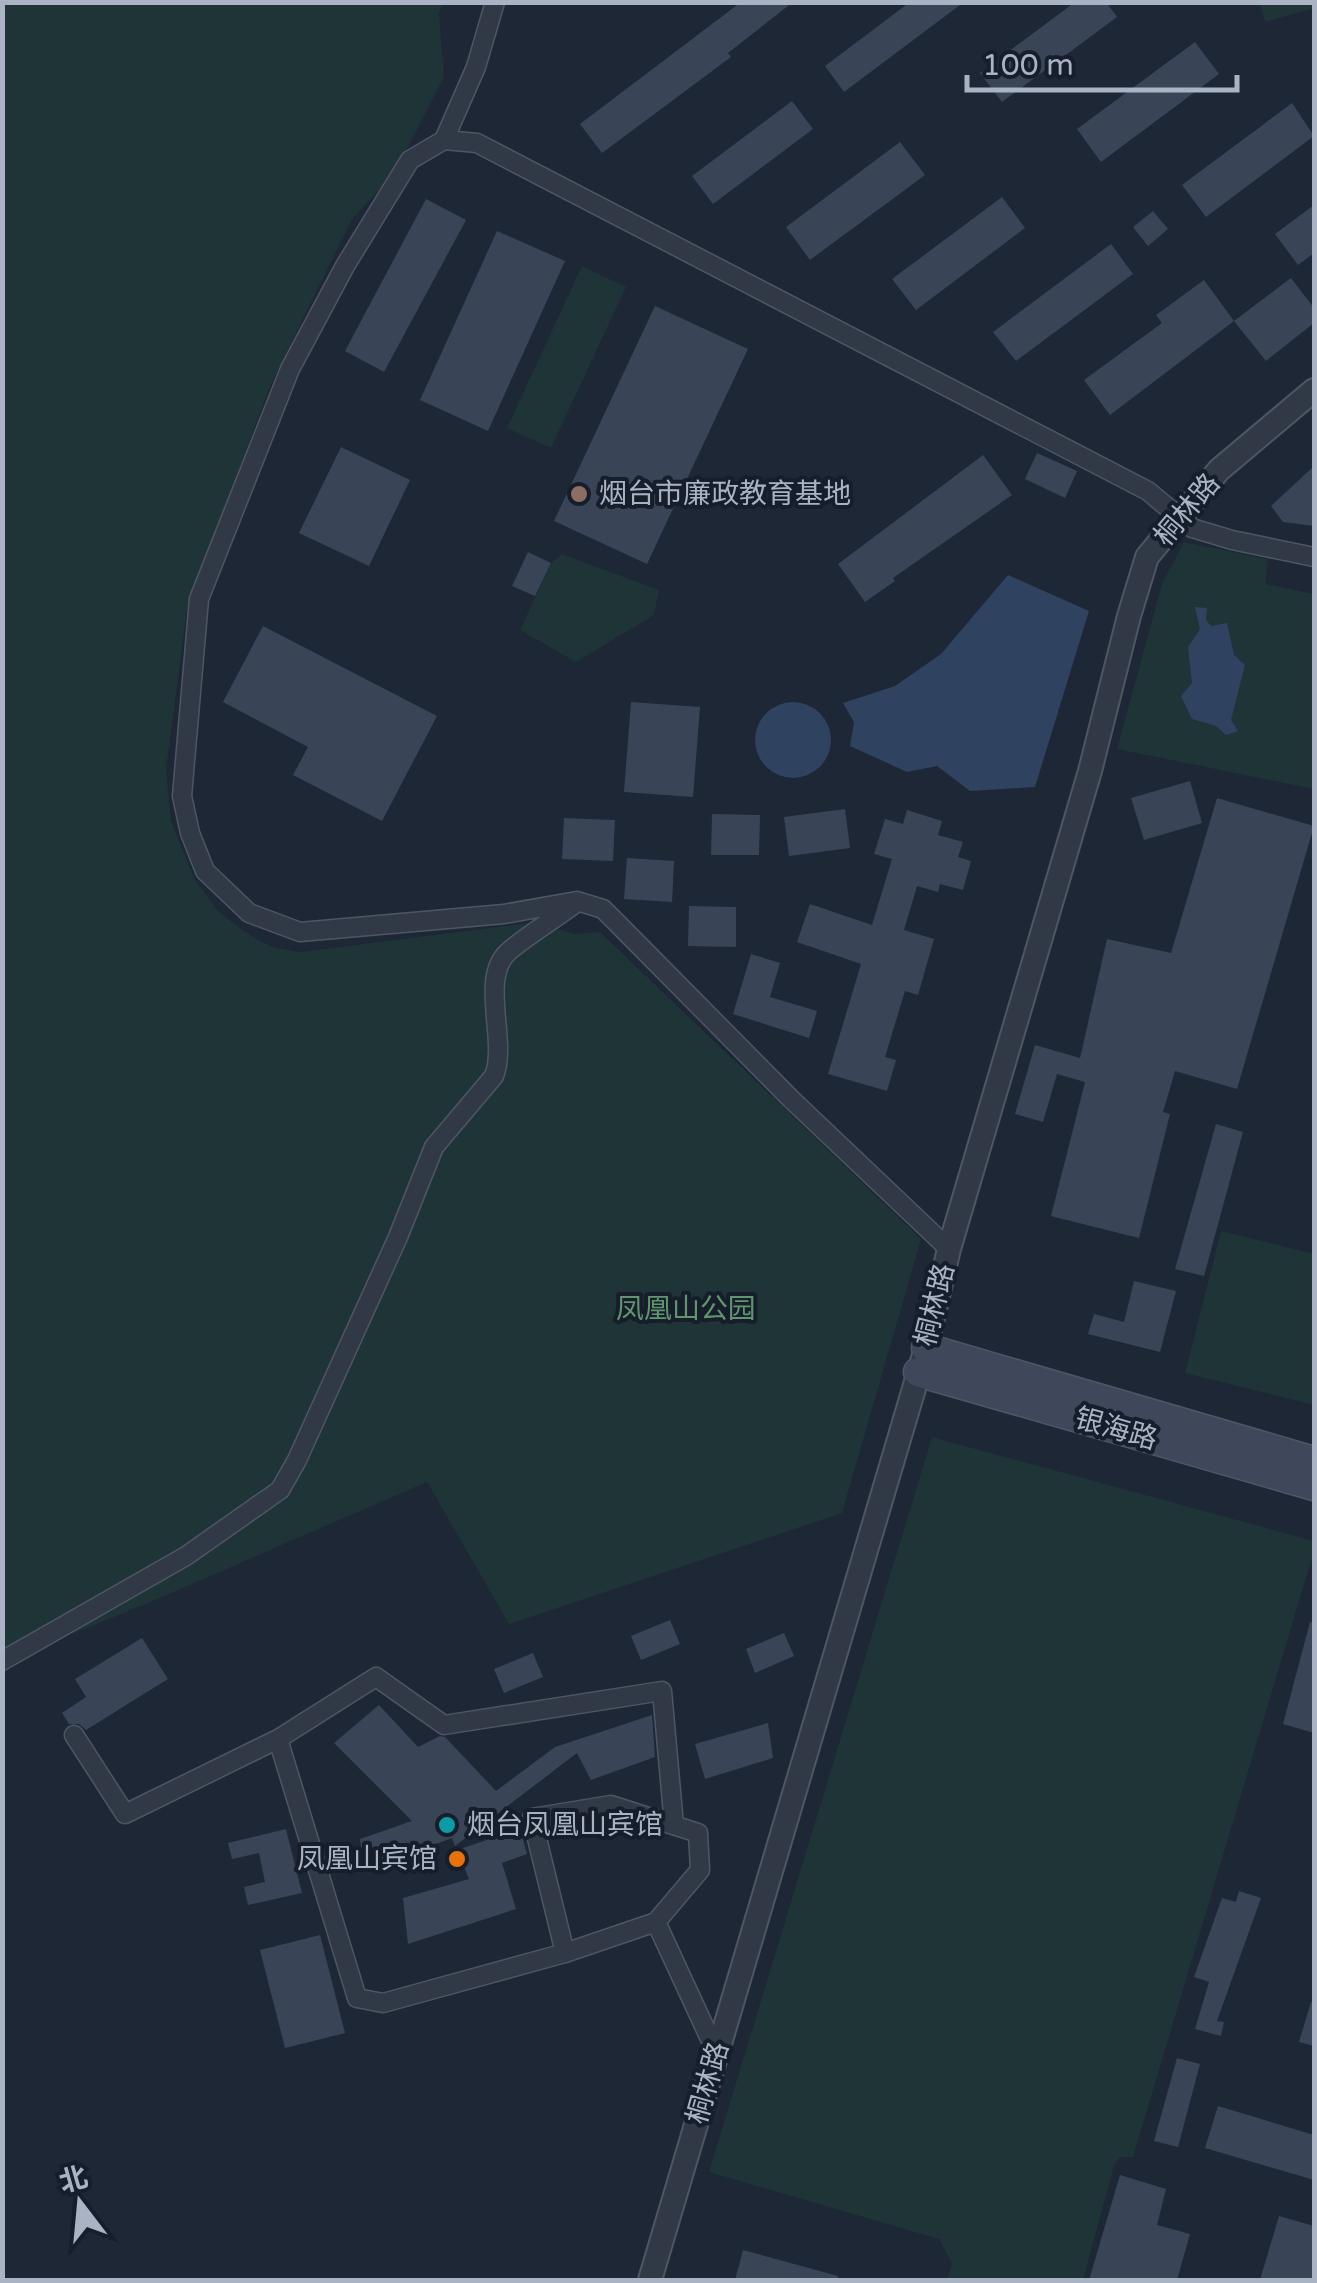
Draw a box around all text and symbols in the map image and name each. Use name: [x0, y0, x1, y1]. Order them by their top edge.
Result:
scale bar: [967, 30, 1237, 92]
text: 100 m: [982, 47, 1074, 84]
street label: 桐林路: [1147, 467, 1227, 553]
place label: 烟台市廉政教育基地: [599, 477, 851, 511]
marker: 烟台市廉政教育基地: [568, 483, 590, 505]
street label: 桐林路: [908, 1260, 962, 1350]
park label: 凤凰山公园: [616, 1292, 756, 1326]
street label: 银海路: [1071, 1401, 1161, 1457]
place label: 烟台凤凰山宾馆: [467, 1808, 663, 1842]
marker: 烟台凤凰山宾馆: [436, 1814, 458, 1836]
place label: 凤凰山宾馆: [297, 1842, 437, 1876]
marker: 凤凰山宾馆: [446, 1848, 468, 1870]
street label: 桐林路: [680, 2038, 736, 2128]
north arrow: [30, 2153, 130, 2253]
text: 北: [55, 2160, 92, 2200]

